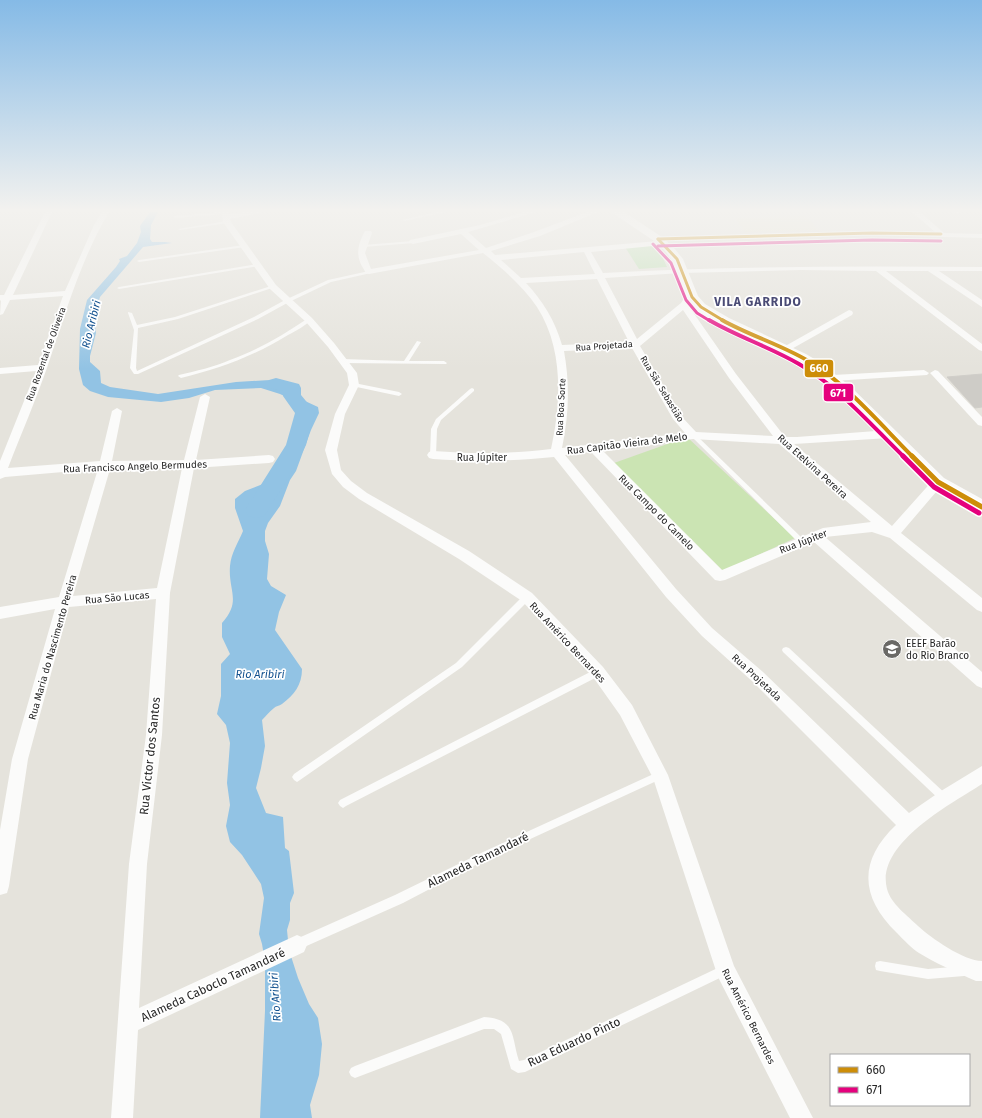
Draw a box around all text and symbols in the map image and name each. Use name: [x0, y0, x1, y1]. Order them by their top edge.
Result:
district label: VILA GARRIDO: [713, 295, 802, 309]
water label: Rio Aribiri: [79, 299, 104, 349]
street label: Rua Rozental de Oliveira: [24, 305, 68, 402]
street label: Rua Projetada: [575, 339, 633, 353]
street label: Rua São Sebastião: [638, 354, 686, 424]
line badge: 660: [804, 359, 834, 378]
text: 660: [810, 362, 829, 375]
street label: Rua Boa Sorte: [555, 378, 568, 436]
line badge: 671: [823, 383, 854, 402]
text: 671: [830, 387, 846, 400]
street label: Rua Capitão Vieira de Melo: [566, 431, 688, 457]
street label: Rua Etelvina Pereira: [775, 432, 850, 501]
street label: Rua Júpiter: [457, 451, 507, 464]
street label: Rua Francisco Angelo Bermudes: [63, 458, 208, 476]
street label: Rua Campo do Camelo: [616, 472, 697, 553]
street label: Rua Júpiter: [777, 526, 829, 557]
street label: Rua Maria do Nascimento Pereira: [26, 573, 79, 721]
street label: Rua São Lucas: [84, 589, 150, 607]
street label: Rua Américo Bernardes: [527, 600, 608, 686]
school or university icon: EEEF Barão do Rio Branco: [881, 638, 903, 660]
place label: EEEF Barão do Rio Branco: [906, 638, 969, 662]
street label: Rua Projetada: [729, 652, 784, 704]
water label: Rio Aribiri: [235, 668, 285, 681]
street label: Rua Victor dos Santos: [137, 696, 163, 816]
street label: Alameda Tamandaré: [425, 829, 531, 891]
street label: Alameda Caboclo Tamandaré: [139, 945, 287, 1025]
street label: Rua Américo Bernardes: [719, 967, 778, 1067]
water label: Rio Aribiri: [267, 972, 284, 1022]
street label: Rua Eduardo Pinto: [525, 1014, 623, 1070]
legend: [830, 1054, 970, 1106]
text: 660: [866, 1063, 886, 1077]
text: 671: [866, 1083, 882, 1097]

